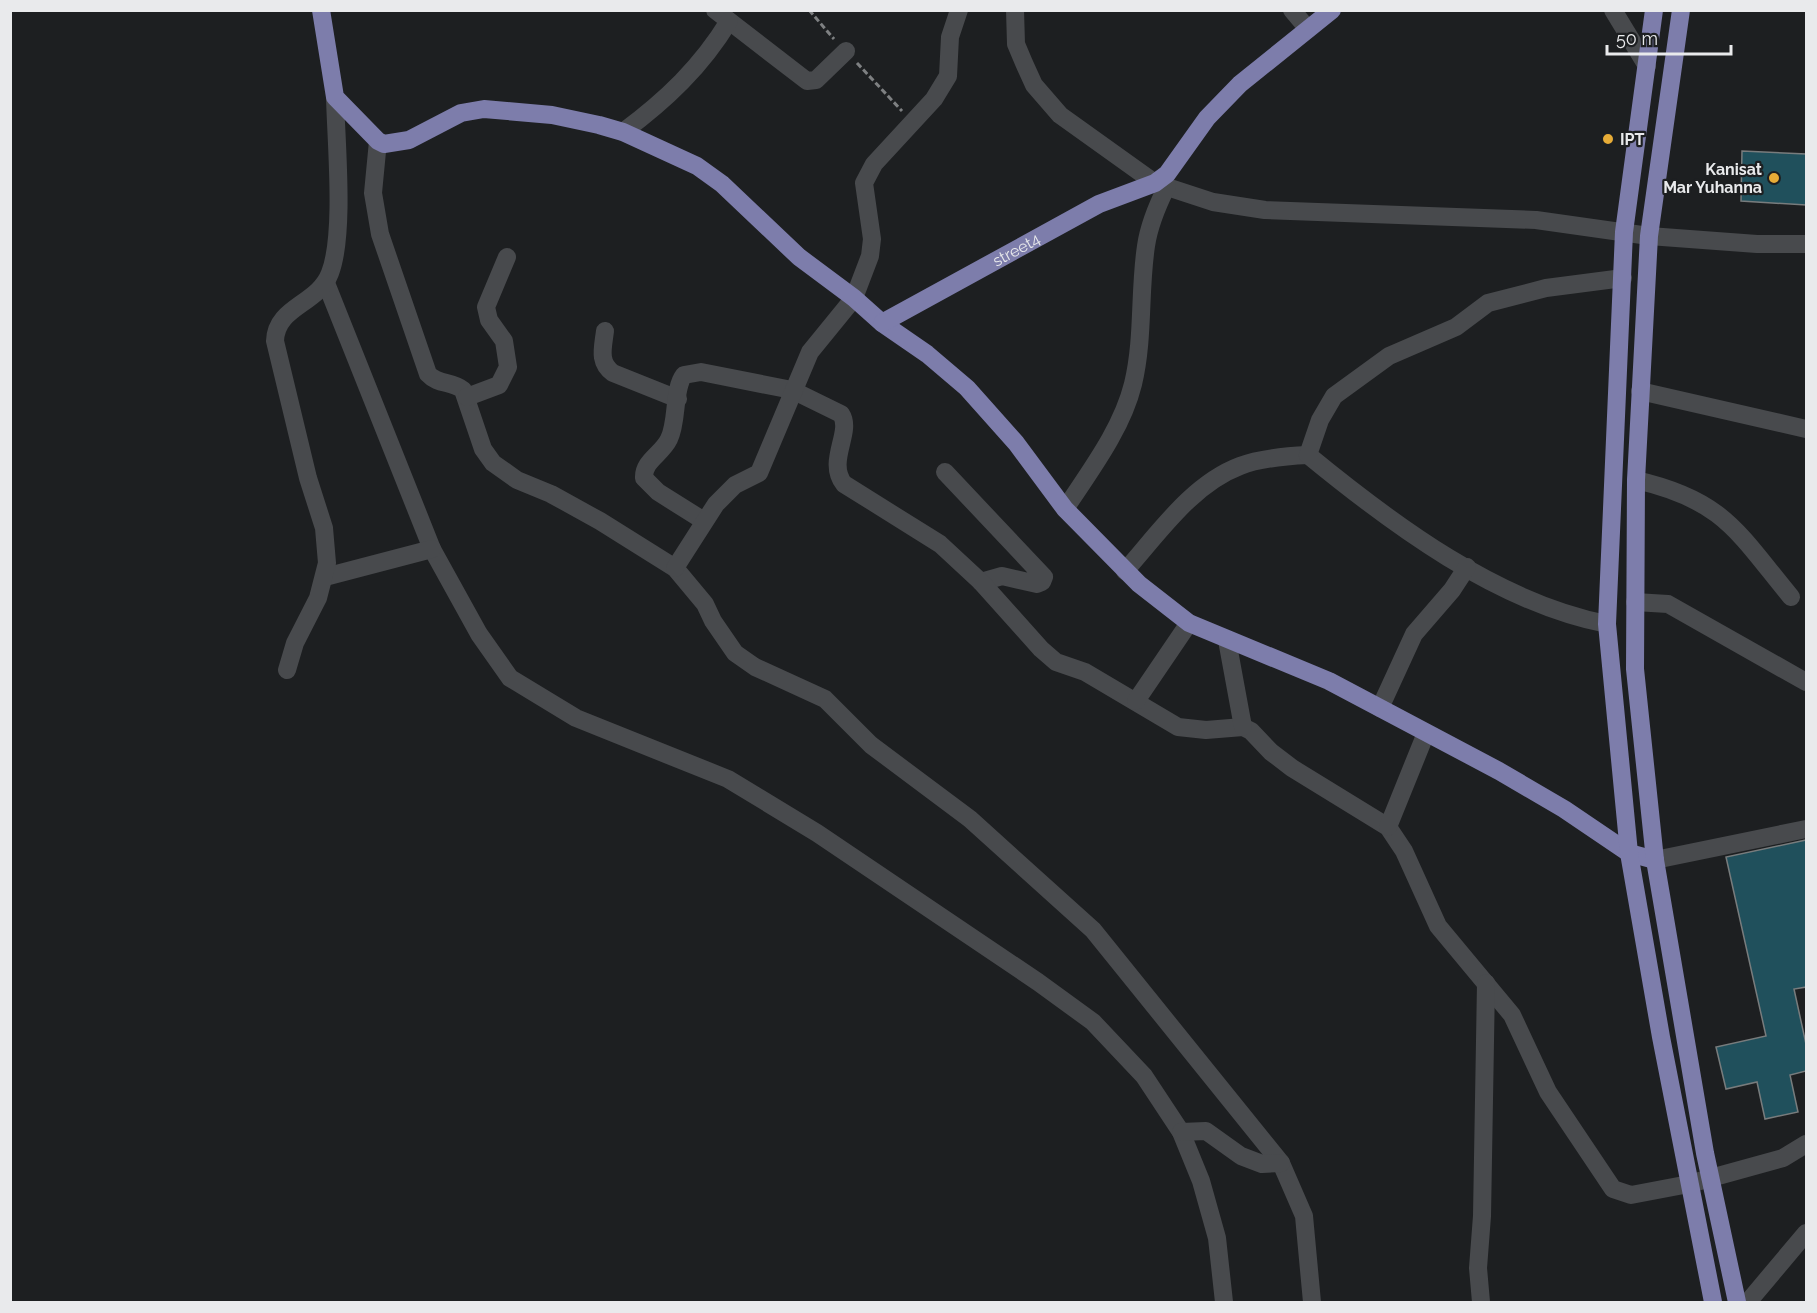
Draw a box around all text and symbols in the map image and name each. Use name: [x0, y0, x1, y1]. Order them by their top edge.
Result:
scale bar: [1607, 18, 1732, 56]
text: 50 m: [1616, 28, 1658, 49]
place label: IPT: [1620, 130, 1645, 149]
marker: IPT: [1601, 132, 1615, 146]
place label: Kanisat Mar Yuhanna: [1663, 160, 1762, 197]
marker: Kanisat Mar Yuhanna: [1767, 171, 1781, 185]
street label: street4: [989, 229, 1044, 271]

